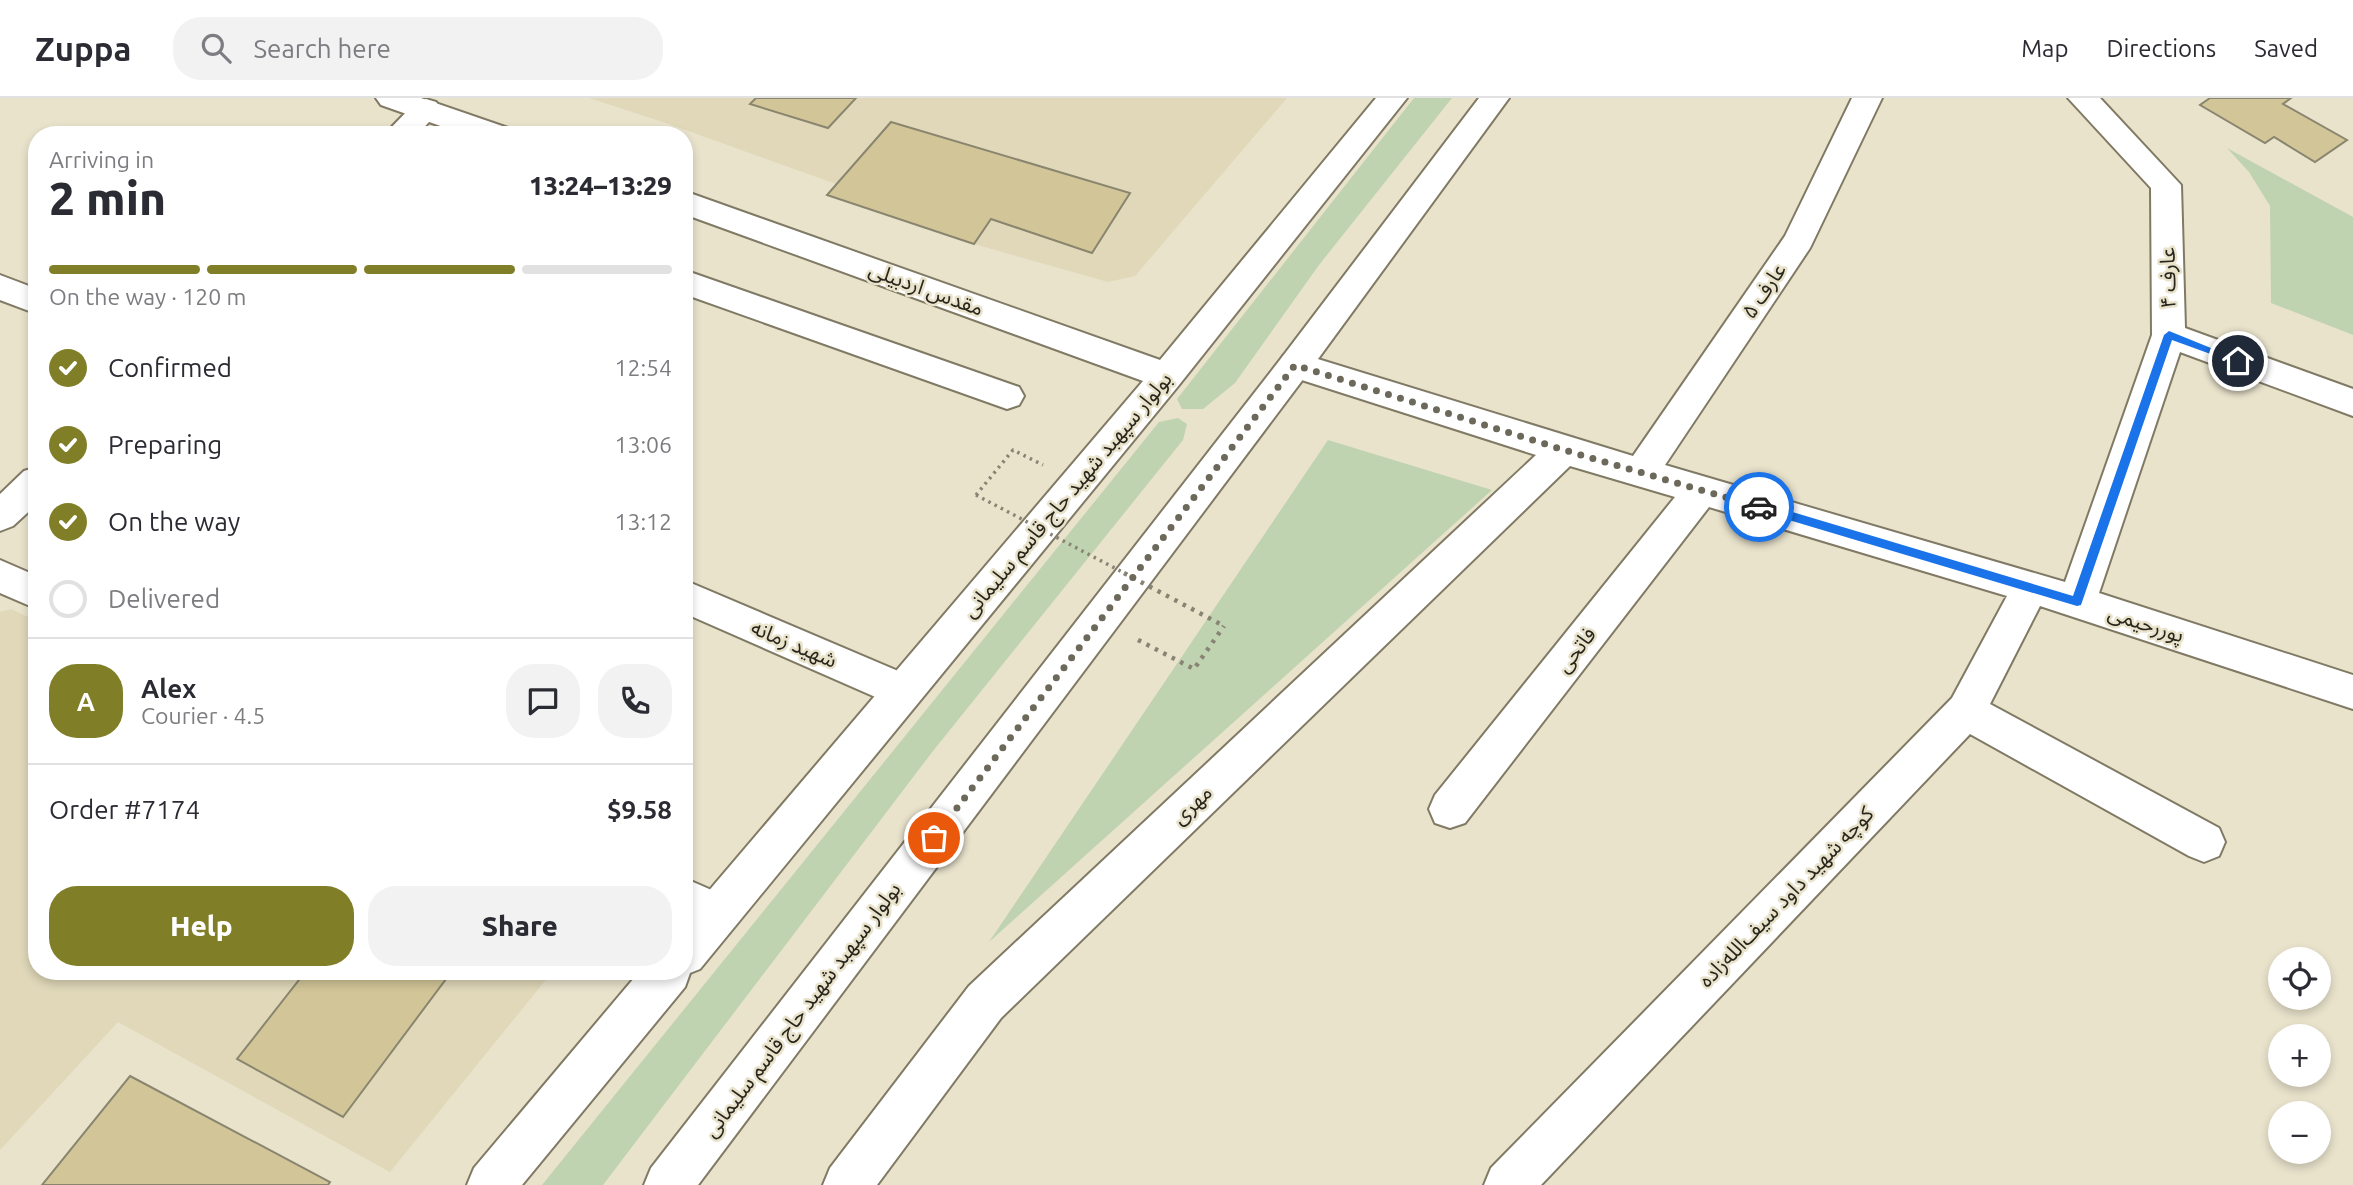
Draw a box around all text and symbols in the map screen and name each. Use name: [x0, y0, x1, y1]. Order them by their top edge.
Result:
search box: [173, 17, 663, 80]
icon: search: [197, 29, 235, 67]
text: Zuppa: [35, 30, 131, 67]
text: Search here: [253, 34, 391, 63]
text: Map: [2021, 35, 2068, 62]
text: Directions: [2106, 35, 2216, 62]
text: Saved: [2254, 35, 2318, 62]
text: Arriving in: [49, 147, 154, 172]
text: 13:24–13:29: [529, 171, 672, 200]
text: 2 min: [49, 172, 166, 224]
street label: عارف ۴: [2154, 247, 2181, 309]
street label: مقدس اردبیلی: [865, 256, 987, 321]
street label: عارف ۵: [1736, 258, 1791, 323]
text: On the way · 120 m: [49, 284, 246, 309]
pin: [2208, 331, 2268, 391]
icon: home: [2219, 342, 2257, 380]
icon: check: [49, 349, 87, 387]
text: Confirmed: [108, 353, 232, 382]
text: 12:54: [614, 355, 672, 380]
street label: بولوار سپهبد شهید حاج قاسم سلیمانی: [957, 367, 1179, 624]
icon: check: [49, 426, 87, 464]
text: Preparing: [108, 430, 222, 459]
text: 13:06: [614, 432, 672, 457]
courier: [1724, 472, 1794, 542]
icon: car: [1740, 488, 1778, 526]
icon: check: [49, 503, 87, 541]
text: On the way: [108, 507, 240, 536]
text: 13:12: [614, 509, 672, 534]
text: Delivered: [108, 584, 220, 613]
street label: پوررحیمی: [2105, 599, 2187, 649]
street label: شهید زمانه: [748, 614, 841, 673]
street label: فاتحی: [1550, 622, 1601, 677]
button: chat: [506, 664, 580, 738]
button: phone: [598, 664, 672, 738]
text: Alex: [141, 674, 196, 703]
text: A: [77, 687, 95, 716]
text: Courier · 4.5: [141, 703, 265, 728]
street label: مهری: [1166, 780, 1217, 830]
text: Order #7174: [49, 795, 200, 824]
text: $9.58: [607, 795, 672, 824]
street label: کوچه شهید داود سیف‌الله‌زاده: [1693, 801, 1879, 993]
pin: [904, 808, 964, 868]
icon: bag: [915, 819, 953, 857]
street label: بولوار سپهبد شهید حاج قاسم سلیمانی: [698, 877, 908, 1144]
button: Help: [49, 886, 354, 966]
button: Share: [368, 886, 672, 966]
map controls: [2268, 947, 2331, 1164]
button: locate: [2268, 947, 2331, 1010]
button: +: [2268, 1024, 2331, 1087]
button: −: [2268, 1101, 2331, 1164]

